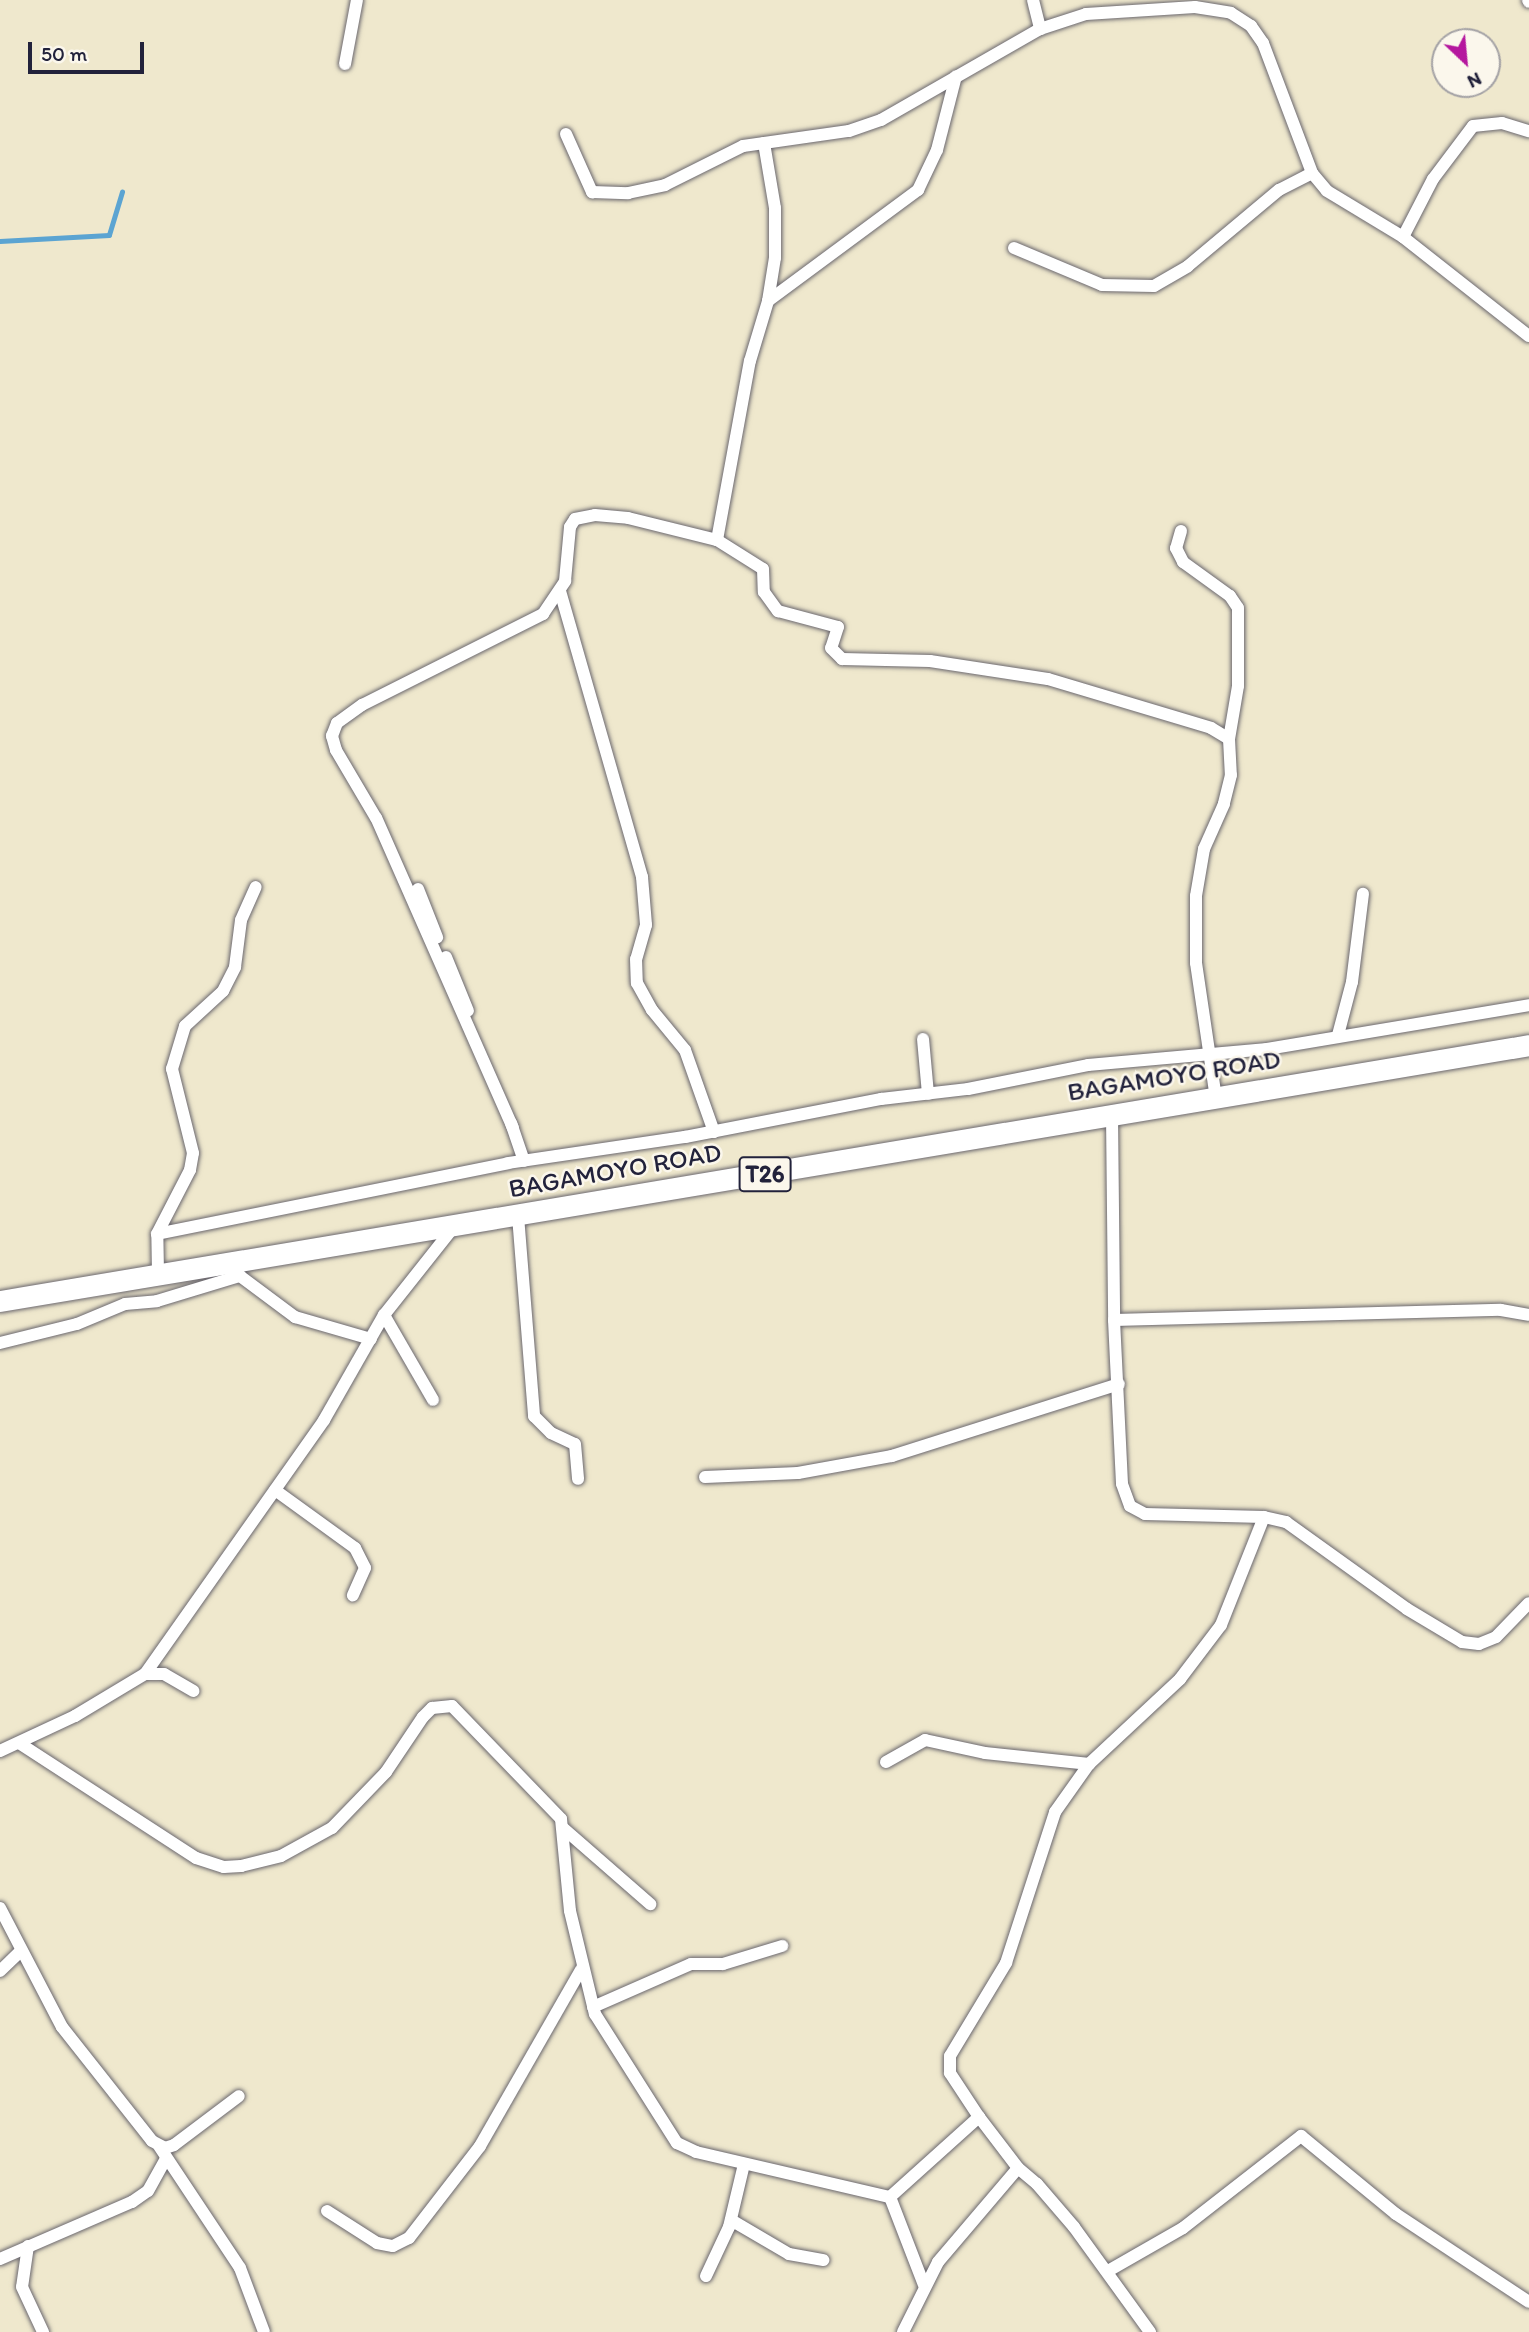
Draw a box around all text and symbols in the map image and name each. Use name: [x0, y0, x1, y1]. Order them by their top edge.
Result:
scale bar: [32, 28, 147, 72]
north arrow: [1431, 28, 1501, 98]
text: 50 m: [41, 41, 87, 66]
text: N: [1464, 67, 1485, 94]
street label: BAGAMOYO ROAD: [1066, 1044, 1282, 1108]
street label: BAGAMOYO ROAD: [507, 1137, 723, 1205]
road number: T26: [737, 1154, 793, 1194]

